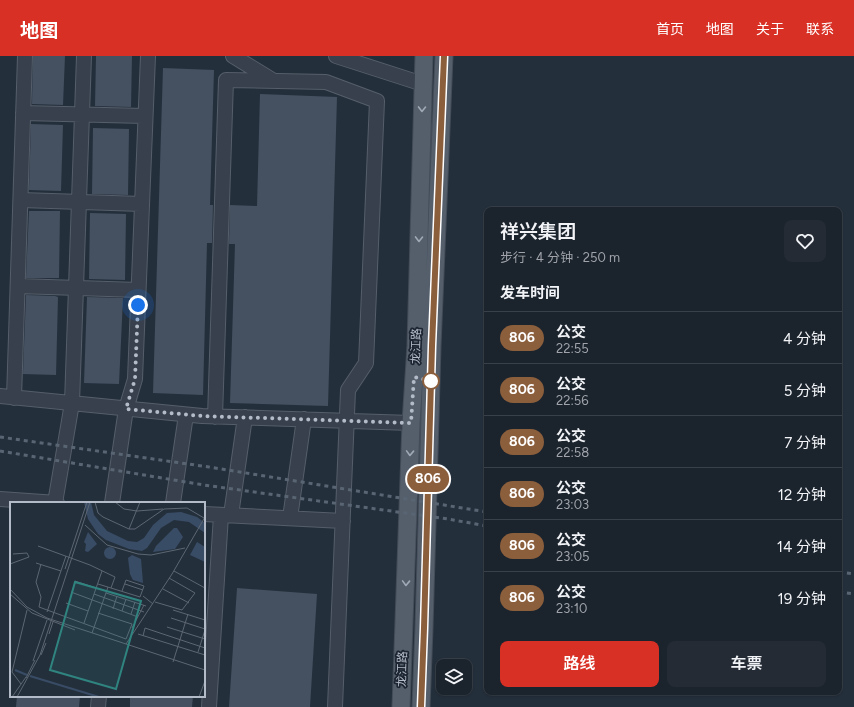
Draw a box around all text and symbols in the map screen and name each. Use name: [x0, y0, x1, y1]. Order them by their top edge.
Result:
text: 地图: [20, 19, 58, 42]
text: 首页: [656, 21, 684, 38]
text: 地图: [706, 21, 734, 38]
text: 关于: [756, 21, 784, 38]
text: 联系: [806, 21, 834, 38]
one-way arrow: [418, 106, 426, 112]
text: 祥兴集团: [500, 220, 576, 243]
button: heart: [784, 220, 826, 262]
one-way arrow: [415, 236, 423, 242]
text: 步行 · 4 分钟 · 250 m: [500, 250, 620, 265]
text: 发车时间: [500, 284, 560, 302]
your location: [128, 295, 148, 315]
text: 公交: [556, 323, 586, 341]
street label: 龙江路: [408, 328, 424, 364]
text: 806: [509, 329, 535, 346]
text: 4 分钟: [783, 330, 826, 348]
text: 22:55: [556, 341, 589, 356]
unlabelled marker: [422, 372, 440, 390]
text: 公交: [556, 375, 586, 393]
text: 806: [509, 381, 535, 398]
text: 5 分钟: [784, 382, 826, 400]
text: 22:56: [556, 393, 589, 408]
text: 公交: [556, 427, 586, 445]
text: 806: [509, 433, 535, 450]
text: 7 分钟: [784, 434, 826, 452]
text: 22:58: [556, 445, 589, 460]
one-way arrow: [406, 450, 415, 456]
line badge: 806: [405, 466, 451, 492]
text: 806: [415, 470, 441, 487]
text: 公交: [556, 479, 586, 497]
text: 806: [509, 485, 535, 502]
text: 12 分钟: [778, 486, 826, 504]
text: 23:03: [556, 497, 589, 512]
inset map: [10, 502, 205, 697]
text: 公交: [556, 531, 586, 549]
text: 806: [509, 537, 535, 554]
text: 14 分钟: [777, 538, 826, 556]
text: 23:05: [556, 549, 589, 564]
one-way arrow: [401, 580, 410, 586]
text: 公交: [556, 583, 586, 601]
text: 806: [509, 589, 535, 606]
text: 19 分钟: [778, 590, 826, 608]
text: 23:10: [556, 601, 587, 616]
button: 路线: [500, 641, 659, 687]
button: 车票: [667, 641, 826, 687]
street label: 龙江路: [394, 651, 410, 687]
map controls: [436, 659, 472, 695]
button: layers: [436, 659, 472, 695]

